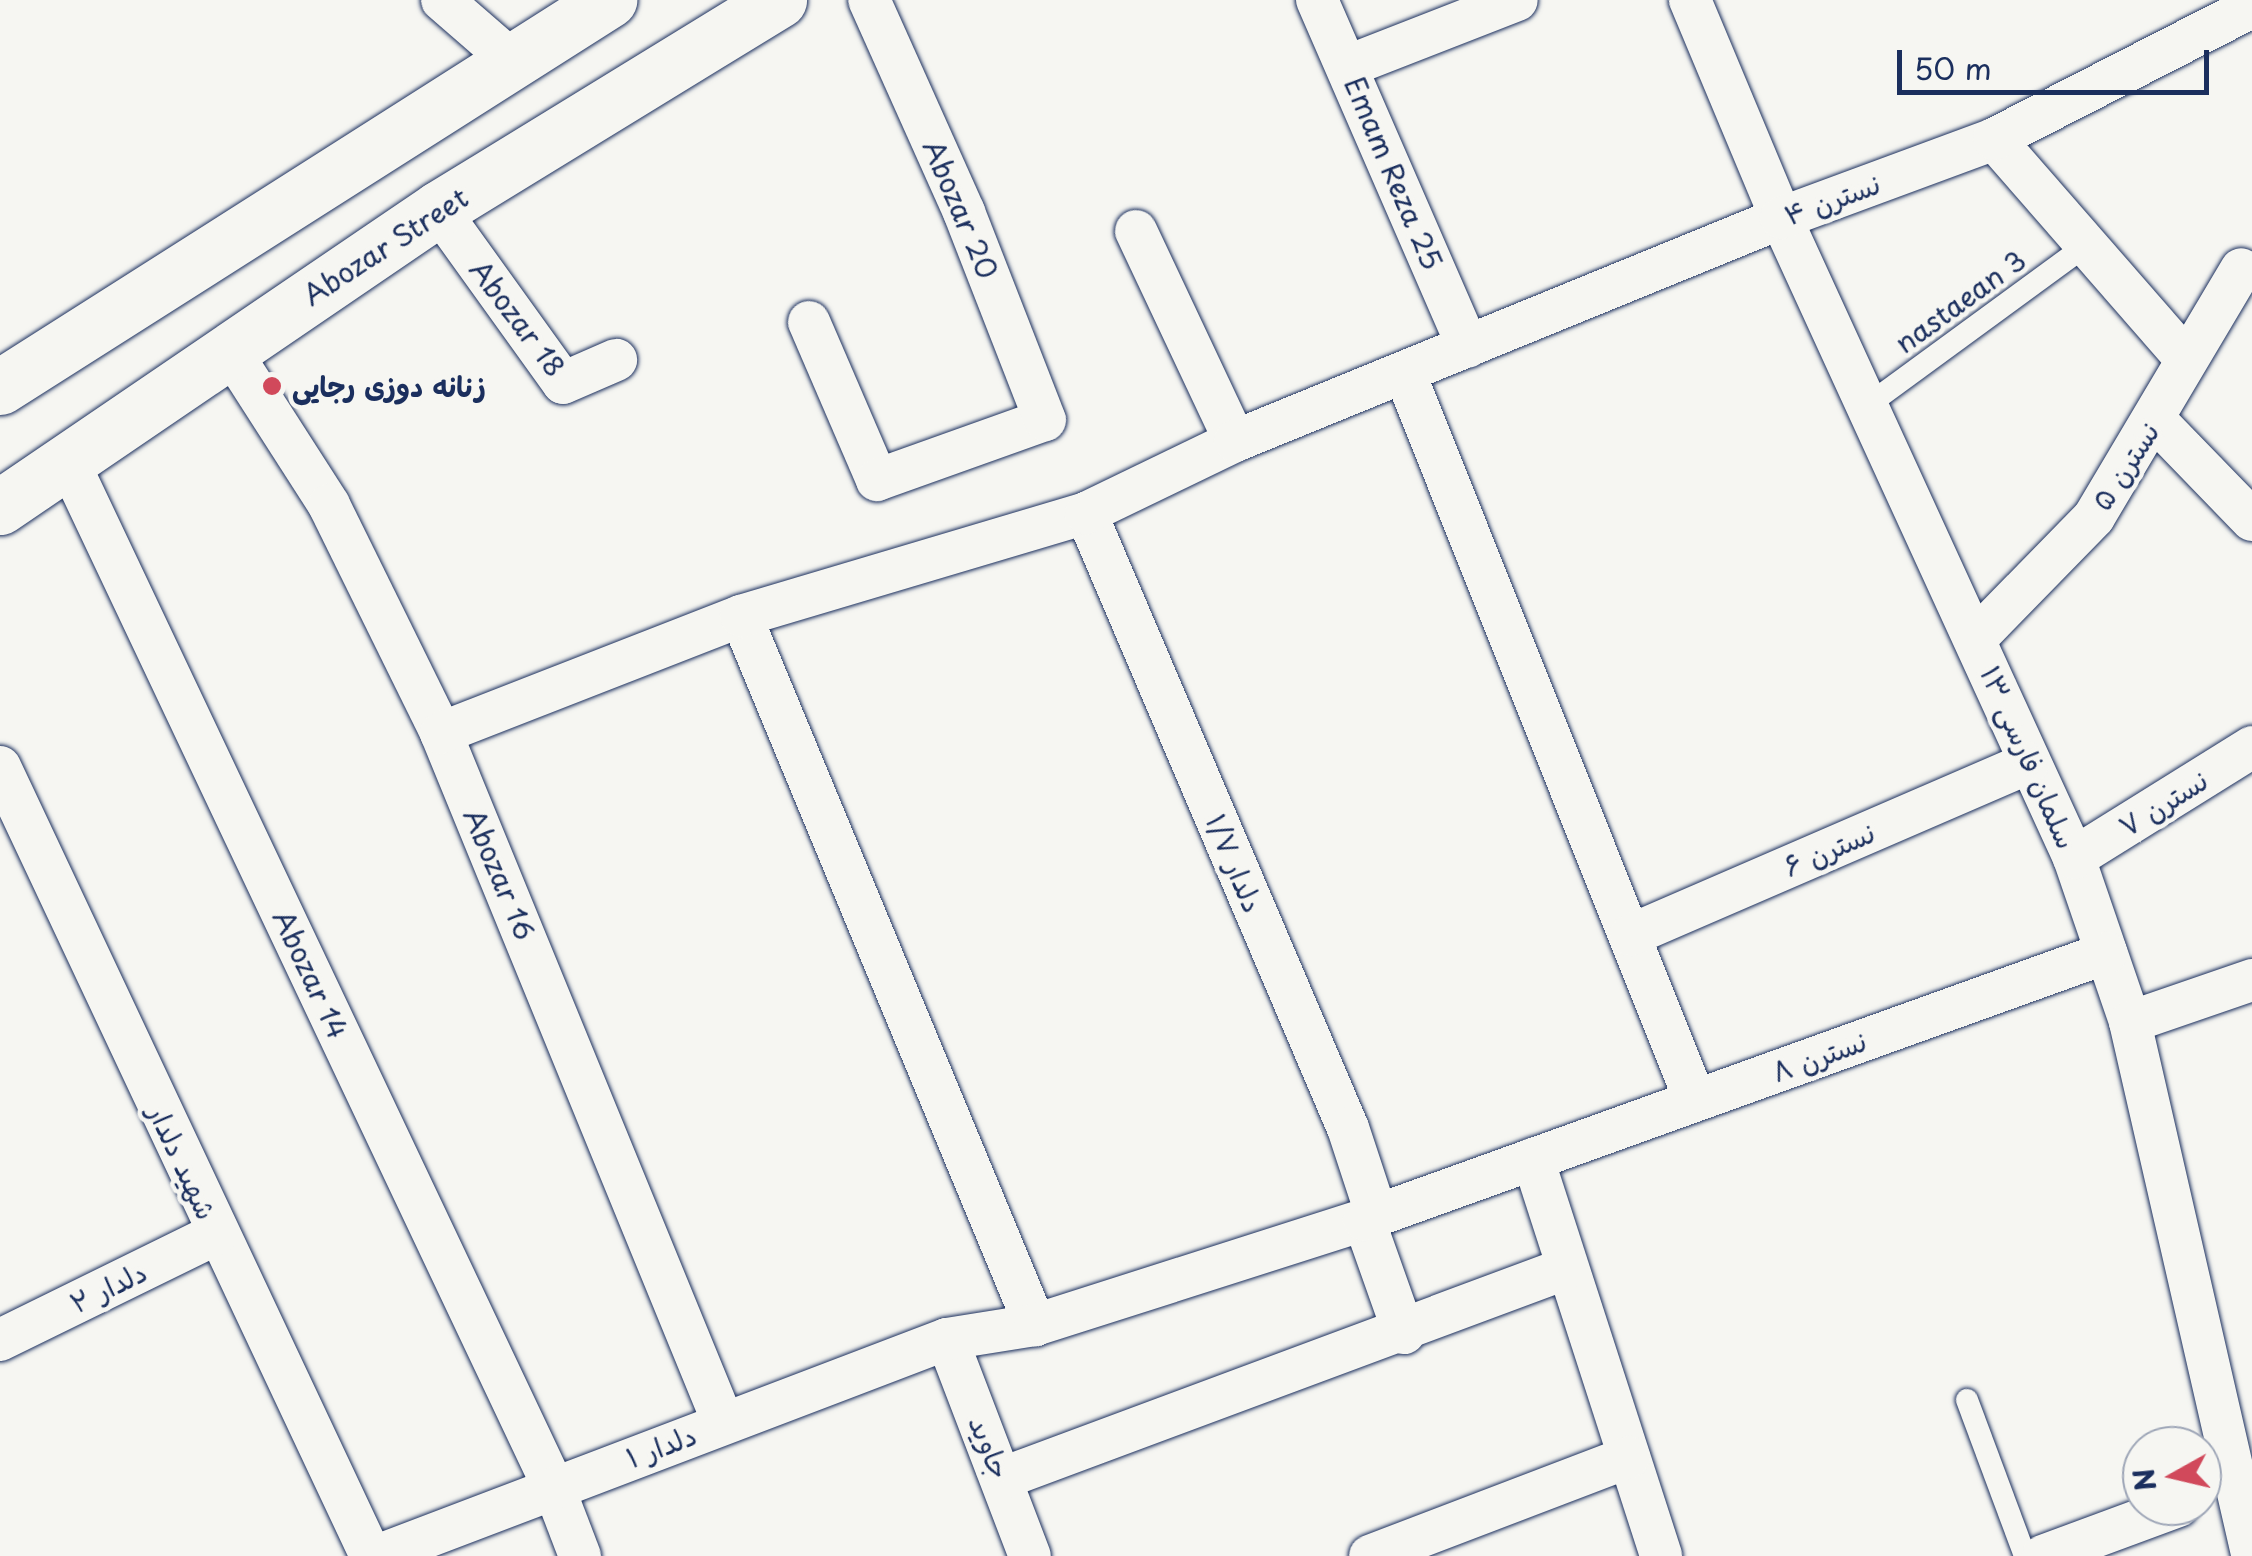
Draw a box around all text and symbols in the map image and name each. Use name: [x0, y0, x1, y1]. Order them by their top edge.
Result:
scale bar: [1902, 30, 2214, 92]
text: 50 m: [1914, 45, 1992, 90]
street label: Emam Reza 25: [1339, 73, 1449, 273]
street label: Abozar 20: [917, 135, 1005, 283]
street label: نسترن ۴: [1779, 166, 1885, 232]
street label: Abozar Street: [296, 180, 474, 312]
street label: nastaean 3: [1888, 242, 2032, 360]
street label: Abozar 18: [464, 253, 572, 383]
place label: زنانه دوزی رجایی: [292, 369, 486, 403]
marker: زنانه دوزی رجایی: [261, 375, 283, 397]
street label: نسترن ۵: [2084, 416, 2166, 516]
street label: ۱۳ سلمان فارسی: [1974, 661, 2084, 853]
street label: نسترن ۷: [2112, 763, 2214, 843]
street label: Abozar 16: [457, 804, 543, 944]
street label: دلدار ۱/۷: [1199, 809, 1271, 917]
street label: نسترن ۶: [1778, 815, 1880, 883]
street label: Abozar 14: [267, 905, 355, 1043]
street label: نسترن ۸: [1767, 1023, 1871, 1089]
street label: شهید دلدار: [142, 1099, 224, 1225]
street label: دلدار ۲: [64, 1254, 152, 1320]
street label: جاوید: [962, 1411, 1018, 1483]
street label: دلدار ۱: [621, 1417, 701, 1475]
north arrow: [2122, 1426, 2222, 1526]
text: N: [2121, 1466, 2167, 1494]

